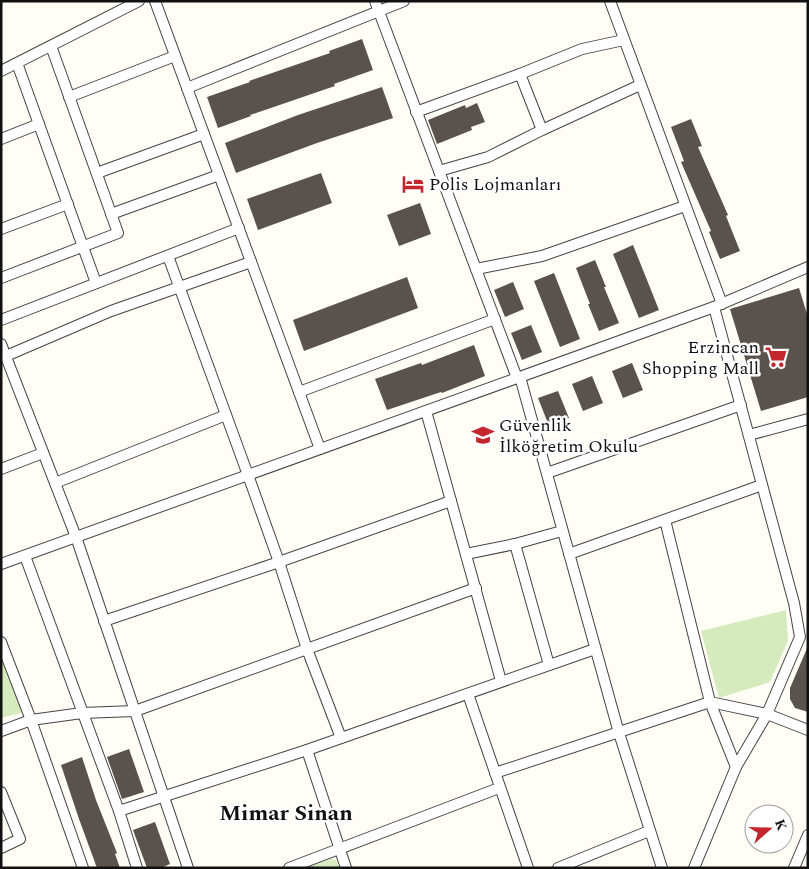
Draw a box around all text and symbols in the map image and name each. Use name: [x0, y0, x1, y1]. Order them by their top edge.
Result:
hotel icon: Polis Lojmanları: [400, 171, 426, 197]
place label: Polis Lojmanları: [429, 171, 561, 198]
place label: Erzincan Shopping Mall: [642, 334, 759, 382]
supermarket icon: Erzincan Shopping Mall: [763, 344, 789, 370]
place label: Güvenlik İlköğretim Okulu: [499, 412, 638, 460]
school or university icon: Güvenlik İlköğretim Okulu: [470, 422, 496, 448]
district label: Mimar Sinan: [219, 797, 353, 830]
north arrow: [744, 804, 794, 854]
text: K: [769, 816, 793, 834]

